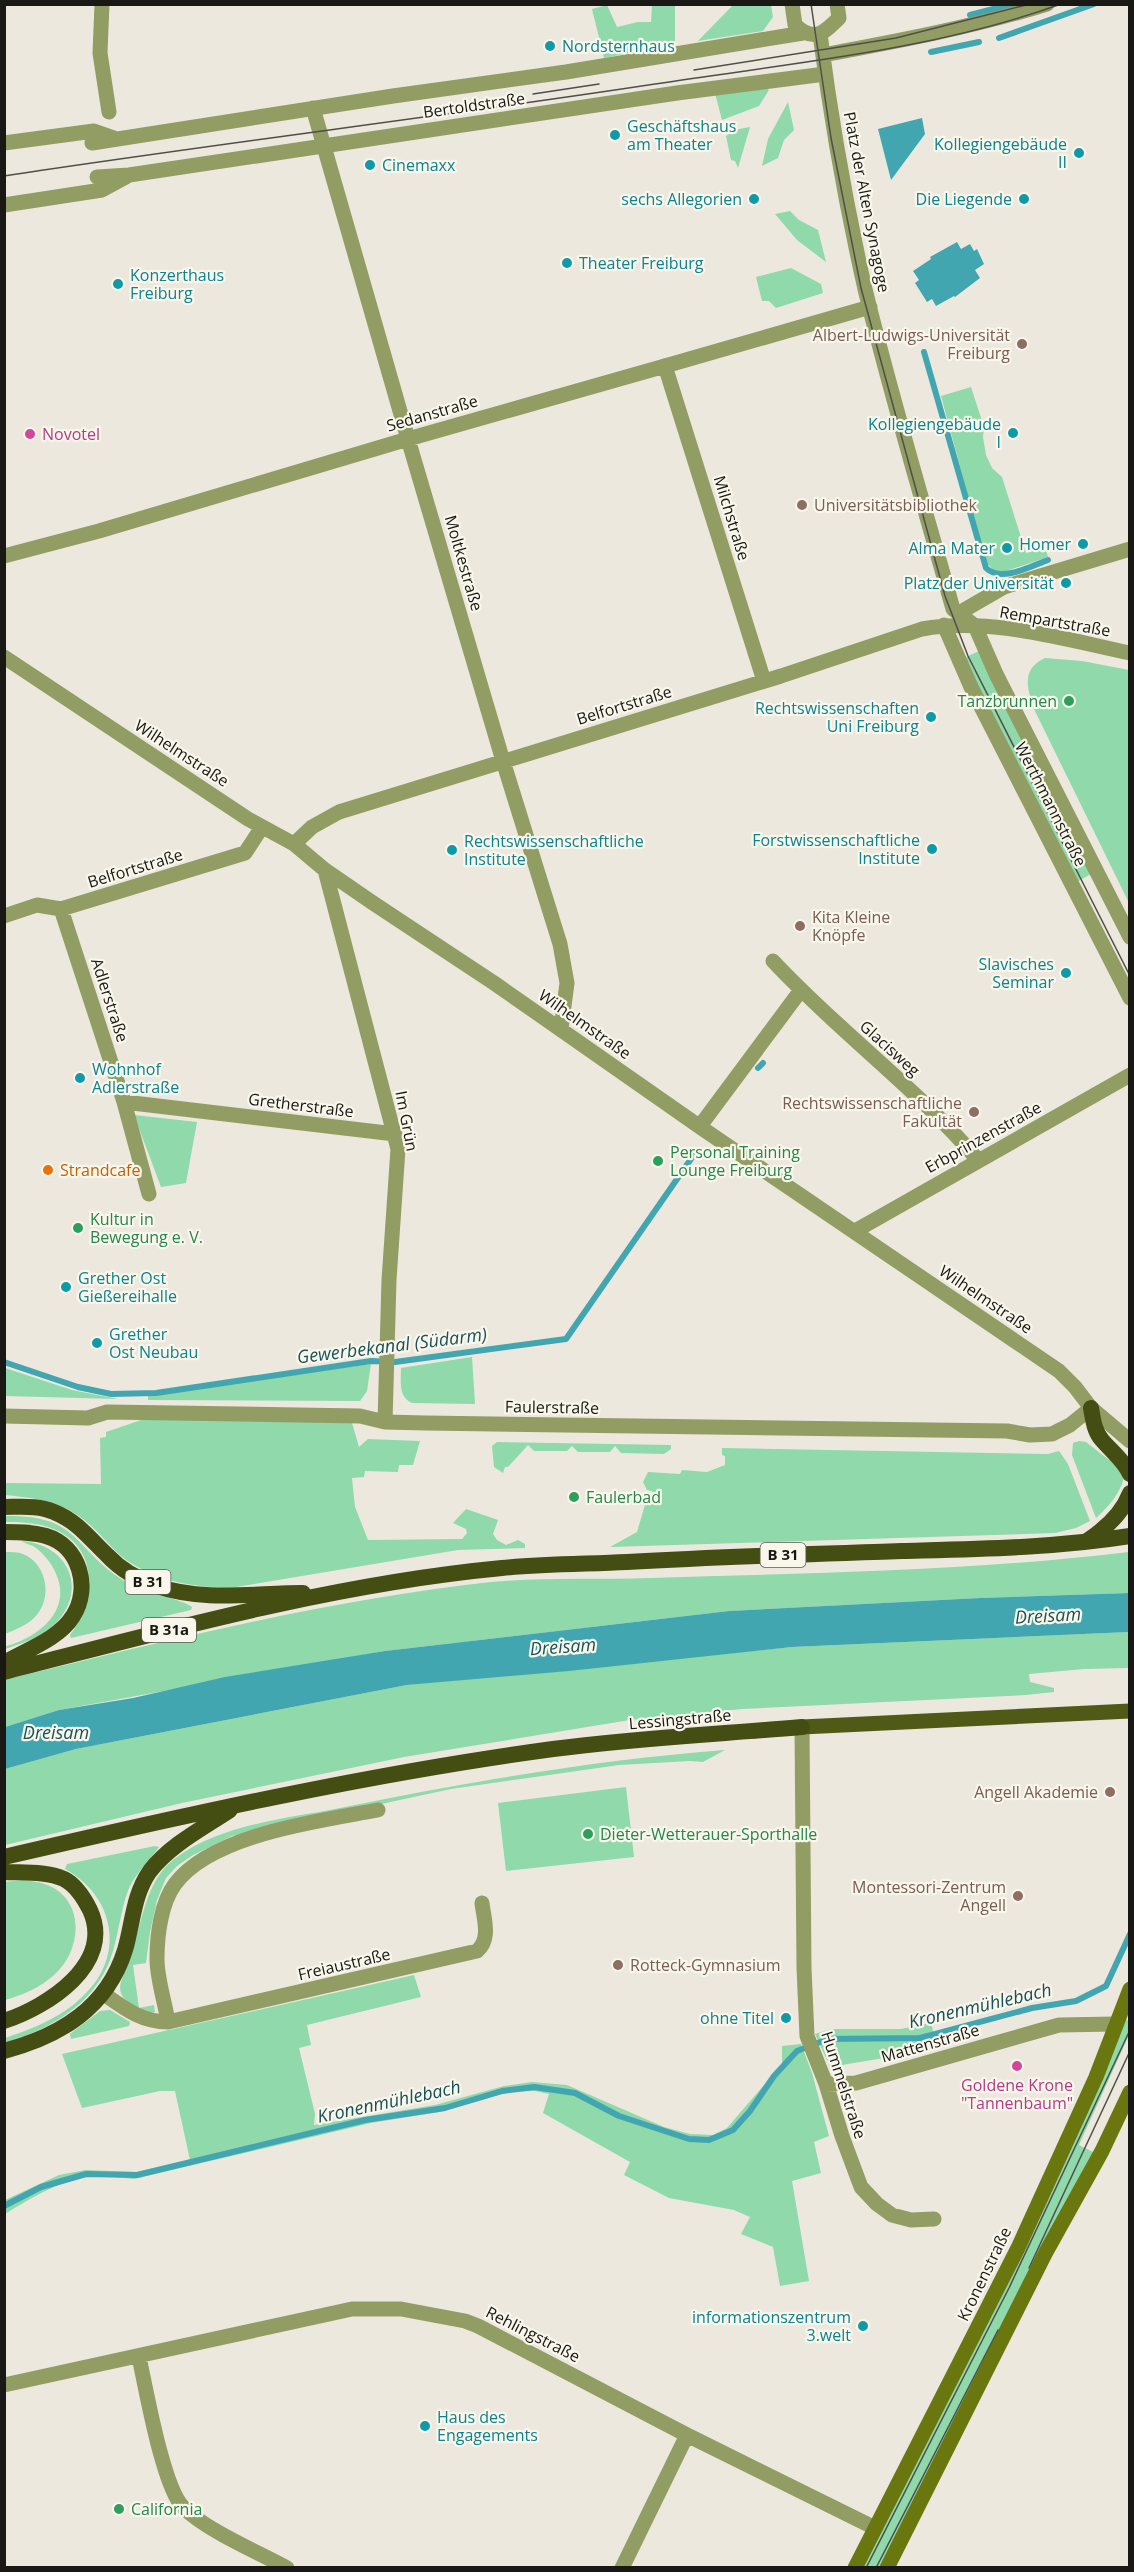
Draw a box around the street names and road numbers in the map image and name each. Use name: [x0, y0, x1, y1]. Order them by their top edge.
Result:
street label: Bertoldstraße: [422, 87, 526, 123]
street label: Platz der Alten Synagoge: [839, 110, 895, 294]
street label: Sedanstraße: [384, 389, 480, 437]
street label: Milchstraße: [709, 473, 755, 563]
street label: Moltkestraße: [440, 512, 488, 614]
street label: Rempartstraße: [998, 600, 1112, 642]
street label: Belfortstraße: [574, 680, 674, 730]
street label: Wilhelmstraße: [131, 714, 233, 792]
street label: Werthmannstraße: [1010, 738, 1092, 870]
street label: Belfortstraße: [85, 843, 185, 893]
street label: Adlerstraße: [86, 955, 134, 1045]
street label: Wilhelmstraße: [534, 984, 636, 1064]
street label: Glacisweg: [855, 1015, 925, 1081]
street label: Gretherstraße: [247, 1088, 355, 1122]
street label: Im Grün: [390, 1089, 424, 1153]
street label: Erbprinzenstraße: [921, 1096, 1045, 1178]
street label: Wilhelmstraße: [935, 1260, 1037, 1338]
street label: Faulerstraße: [505, 1395, 599, 1419]
road number: B 31: [760, 1543, 806, 1567]
road number: B 31: [126, 1570, 170, 1594]
road number: B 31a: [142, 1618, 196, 1642]
street label: Lessingstraße: [628, 1704, 732, 1734]
street label: Freiaustraße: [296, 1943, 392, 1985]
street label: Mattenstraße: [878, 2018, 982, 2068]
street label: Hummelstraße: [816, 2028, 872, 2142]
street label: Kronenstraße: [952, 2223, 1016, 2325]
street label: Rehlingstraße: [482, 2301, 584, 2367]

